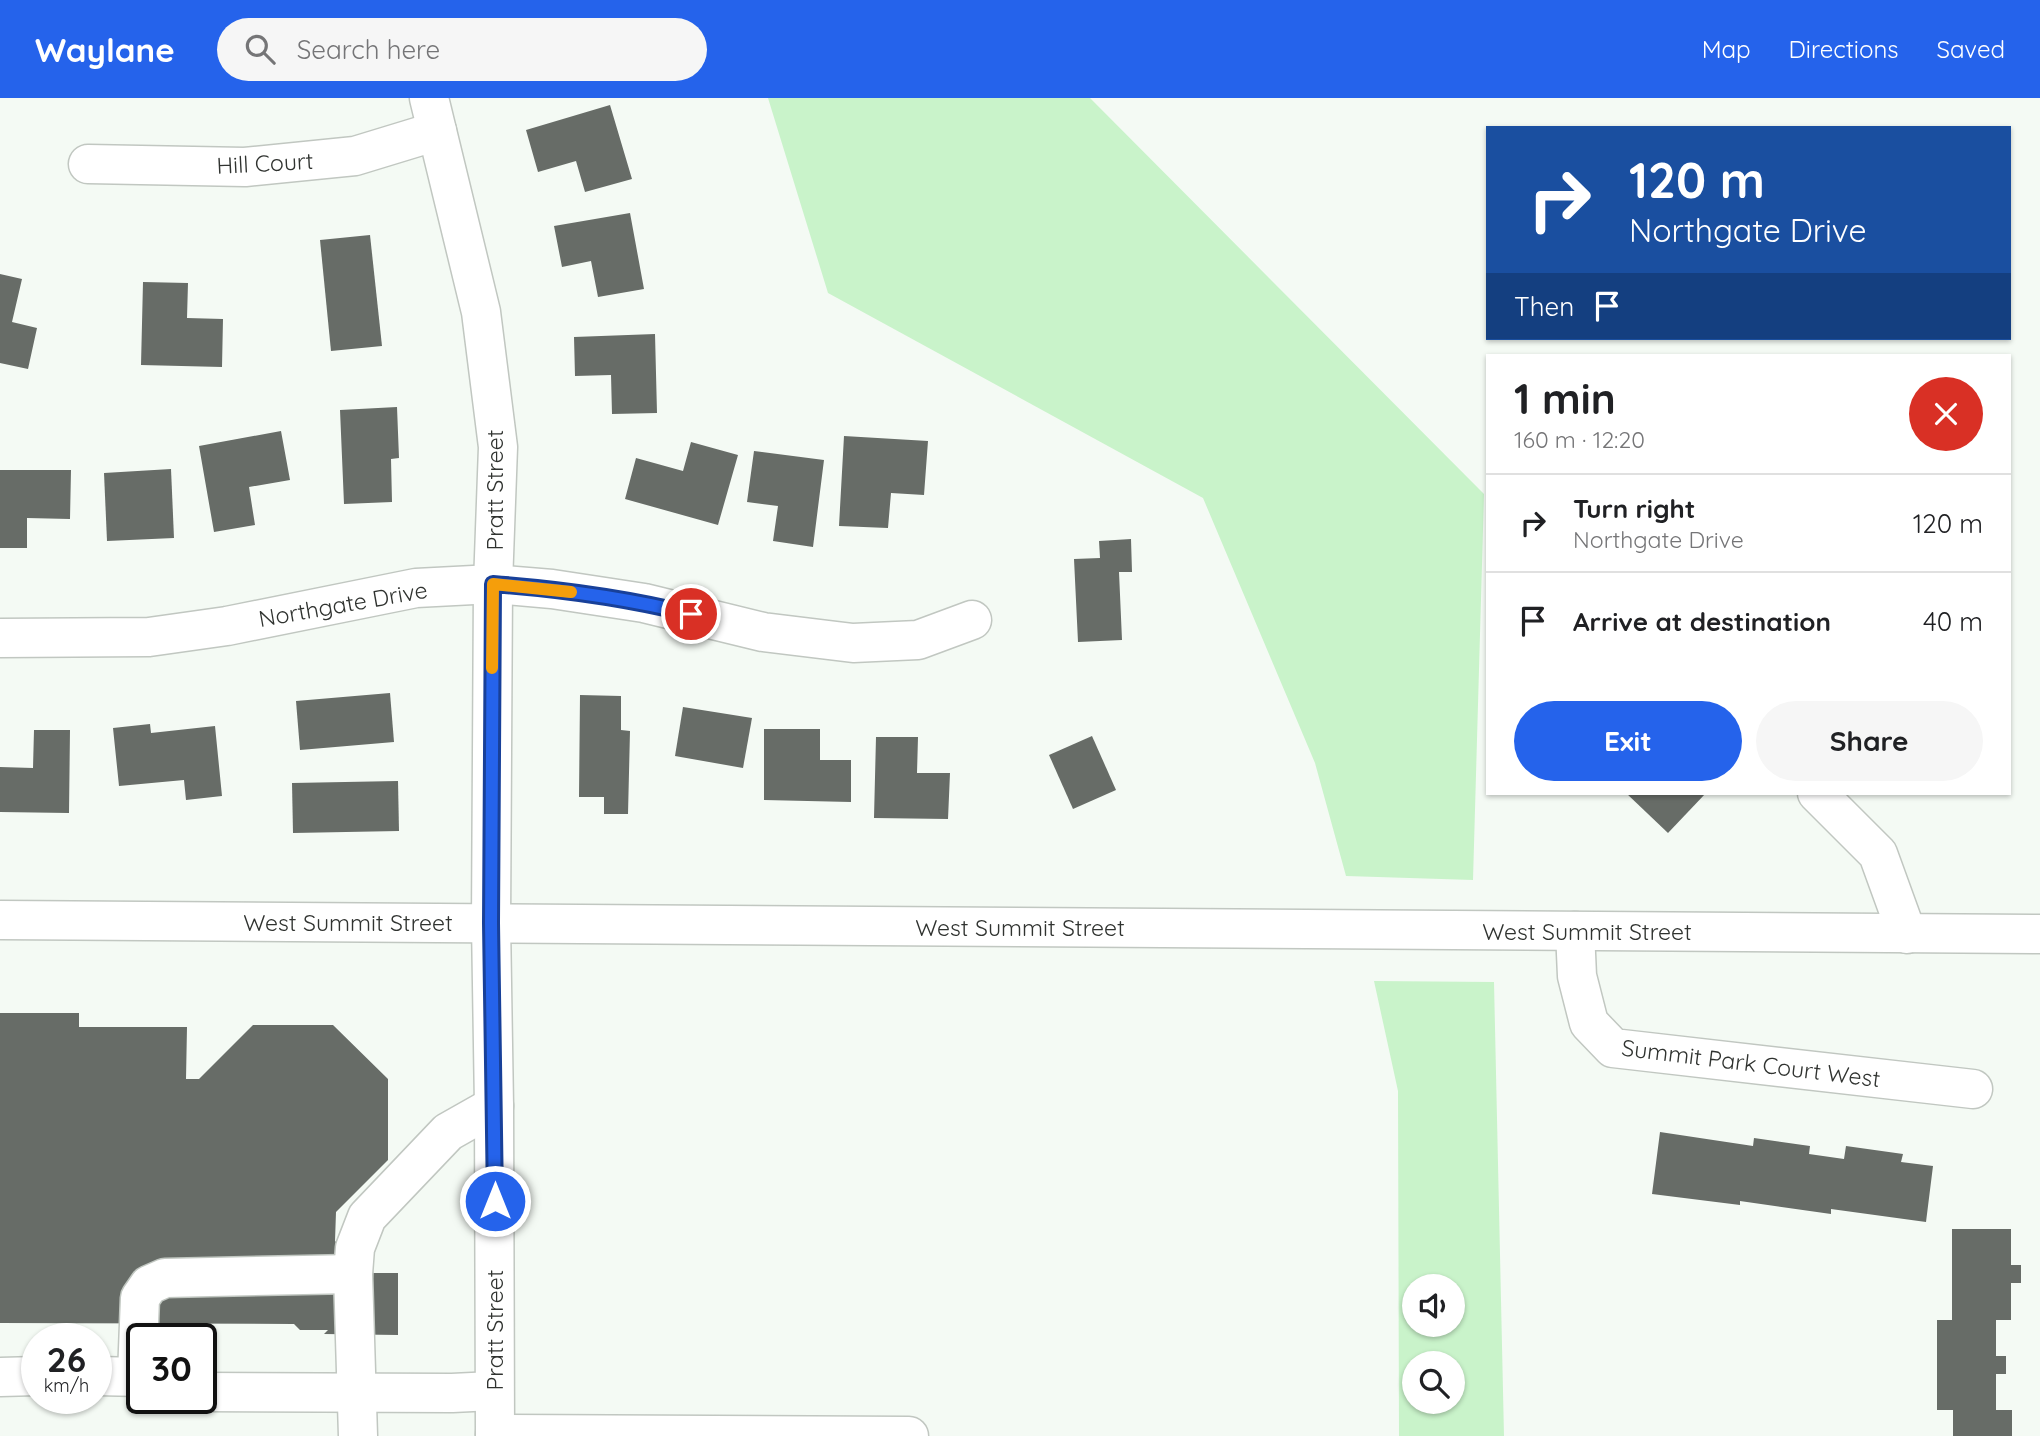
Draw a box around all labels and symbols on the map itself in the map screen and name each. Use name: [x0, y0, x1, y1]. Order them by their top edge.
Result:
street label: Hill Court: [216, 146, 314, 180]
street label: Pratt Street: [480, 429, 509, 550]
street label: Northgate Drive: [256, 575, 430, 633]
pin: [661, 584, 721, 644]
street label: West Summit Street: [243, 908, 453, 937]
street label: West Summit Street: [915, 913, 1125, 942]
street label: West Summit Street: [1482, 917, 1692, 946]
street label: Summit Park Court West: [1620, 1033, 1882, 1093]
position arrow: [458, 1164, 532, 1238]
street label: Pratt Street: [480, 1269, 509, 1390]
speed limit sign: 30: [126, 1323, 217, 1414]

